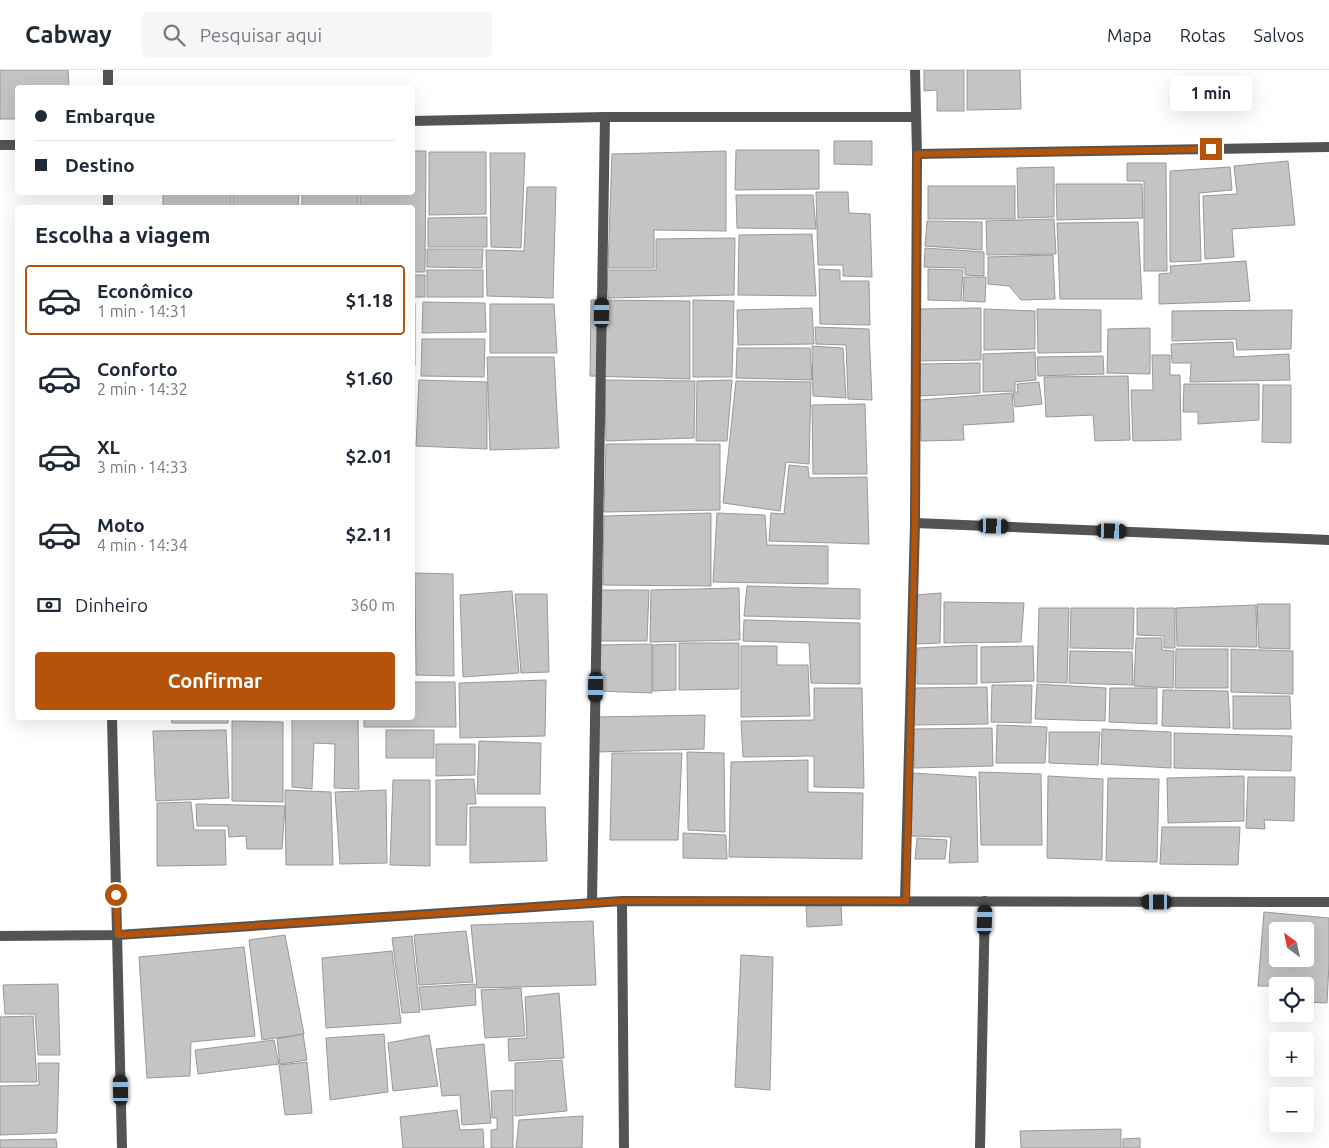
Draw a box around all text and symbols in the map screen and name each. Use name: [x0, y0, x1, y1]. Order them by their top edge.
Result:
search box: [142, 12, 492, 57]
text: Cabway: [25, 21, 112, 48]
icon: search: [160, 21, 188, 49]
text: Pesquisar aqui: [200, 24, 322, 46]
text: Mapa: [1107, 25, 1152, 45]
text: Rotas: [1180, 25, 1226, 45]
text: Salvos: [1254, 25, 1304, 45]
callout: 1 min: [1170, 77, 1252, 112]
text: 1 min: [1191, 84, 1231, 102]
text: Embarque: [65, 105, 155, 127]
route end: [1200, 138, 1222, 160]
text: Destino: [65, 154, 135, 176]
text: Escolha a viagem: [35, 222, 210, 247]
icon: car: [37, 278, 82, 323]
text: Econômico: [97, 280, 193, 302]
text: $1.18: [345, 289, 393, 311]
car: [594, 298, 609, 328]
text: 1 min · 14:31: [97, 302, 188, 320]
icon: car: [37, 356, 82, 401]
text: Conforto: [97, 358, 178, 380]
text: $1.60: [345, 367, 393, 389]
text: 2 min · 14:32: [97, 380, 188, 398]
icon: car: [37, 434, 82, 479]
text: XL: [97, 436, 120, 458]
text: $2.01: [345, 445, 393, 467]
text: 3 min · 14:33: [97, 458, 188, 476]
icon: car: [37, 512, 82, 557]
text: Moto: [97, 514, 145, 536]
car: [978, 518, 1009, 534]
text: $2.11: [345, 523, 393, 545]
car: [1096, 523, 1127, 539]
text: 4 min · 14:34: [97, 536, 188, 554]
icon: cash: [35, 591, 63, 619]
text: Dinheiro: [75, 594, 148, 616]
text: 360 m: [350, 596, 395, 614]
button: Confirmar: [35, 652, 395, 710]
car: [588, 672, 603, 702]
route start: [105, 884, 127, 906]
car: [1142, 895, 1172, 910]
car: [976, 905, 993, 935]
north arrow: [1269, 922, 1314, 968]
map controls: [1269, 922, 1314, 1132]
button: locate: [1269, 977, 1314, 1022]
button: +: [1269, 1032, 1314, 1077]
car: [113, 1075, 128, 1105]
button: −: [1269, 1087, 1314, 1132]

